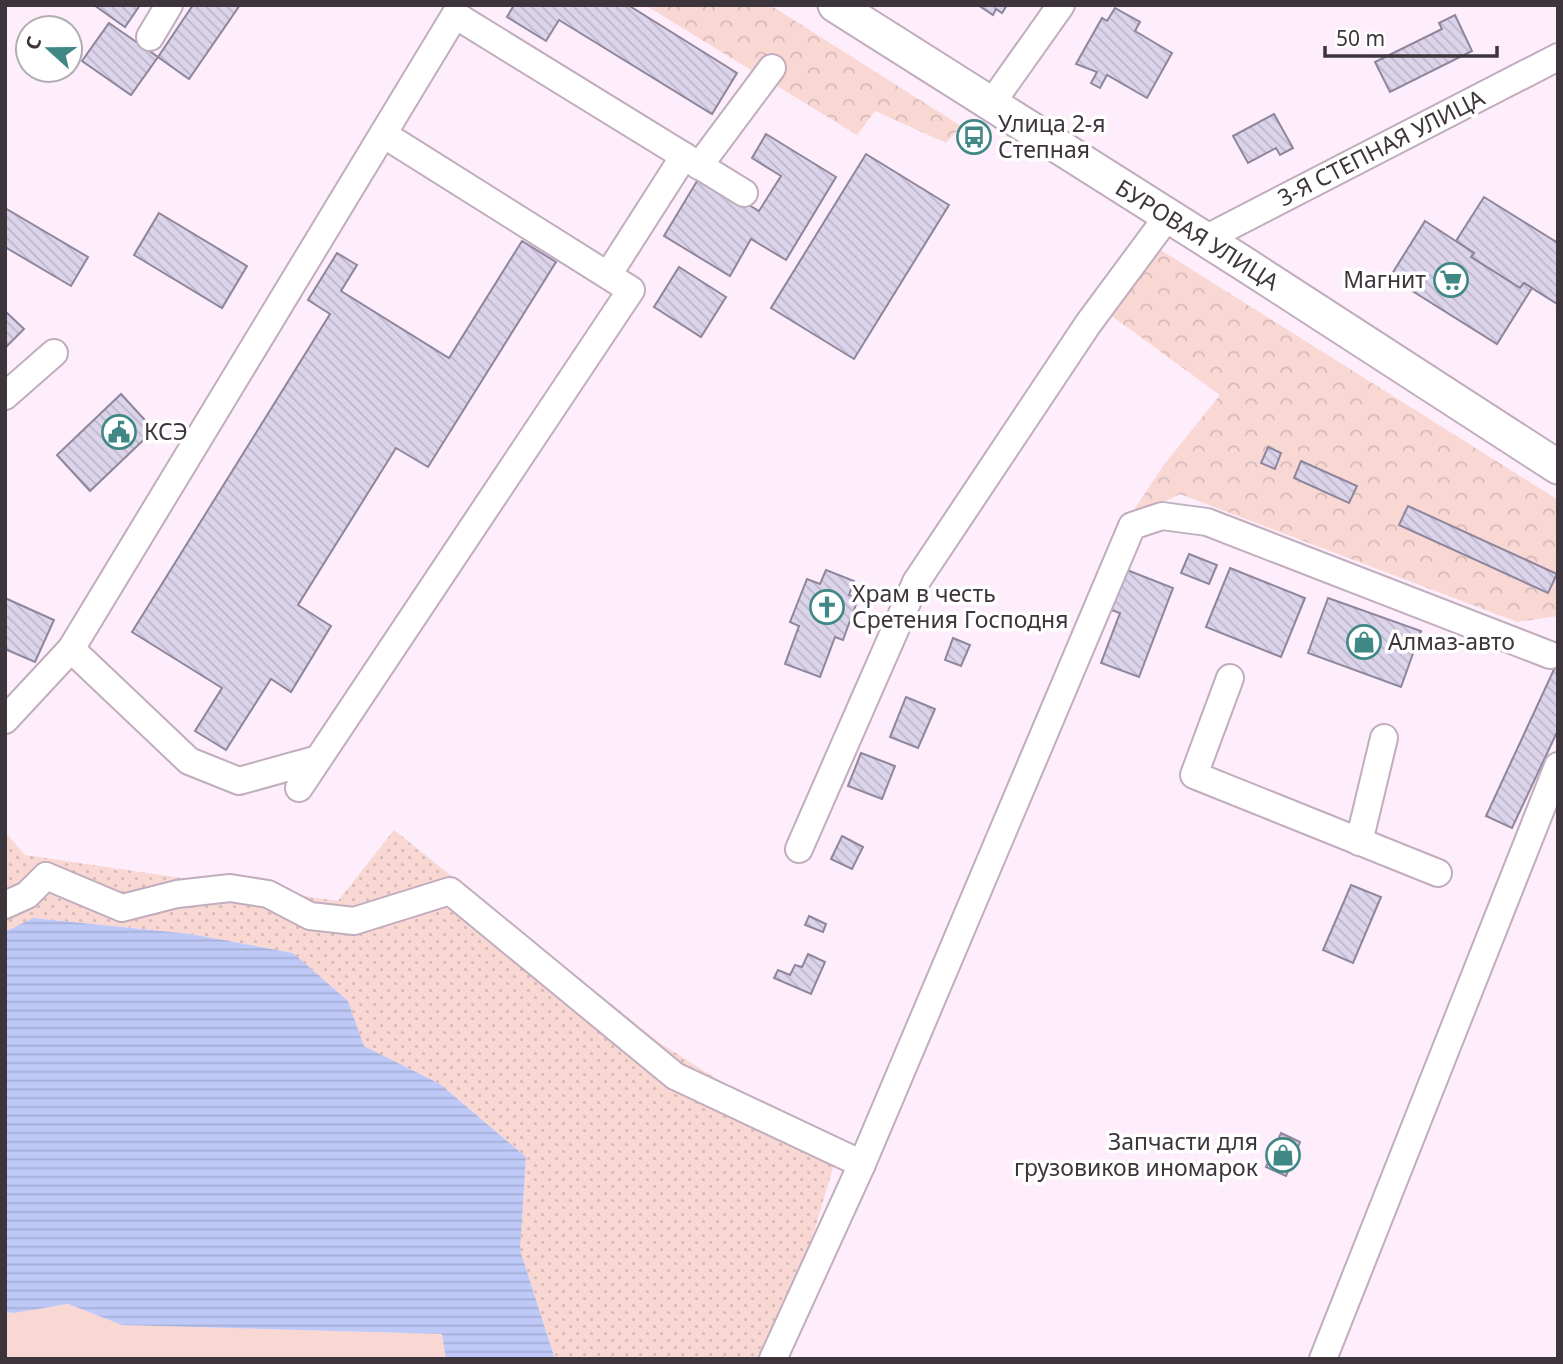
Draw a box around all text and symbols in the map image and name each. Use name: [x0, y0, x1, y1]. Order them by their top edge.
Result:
north arrow: [14, 14, 84, 84]
scale bar: [1325, 14, 1496, 58]
text: 50 m: [1336, 24, 1385, 52]
text: С: [19, 33, 47, 53]
street label: 3-Я СТЕПНАЯ УЛИЦА: [1272, 81, 1490, 213]
place label: Улица 2-я Степная: [998, 107, 1105, 165]
bus stop icon: Улица 2-я Степная: [955, 118, 993, 156]
street label: БУРОВАЯ УЛИЦА: [1110, 171, 1286, 297]
supermarket icon: Магнит: [1432, 261, 1470, 299]
place label: Магнит: [1343, 263, 1426, 295]
public building icon: КСЭ: [100, 413, 138, 451]
place label: КСЭ: [144, 415, 188, 447]
place label: Храм в честь Сретения Господня: [852, 577, 1068, 635]
church icon: Храм в честь Сретения Господня: [808, 588, 846, 626]
shop icon: Алмаз-авто: [1345, 623, 1383, 661]
place label: Алмаз-авто: [1388, 625, 1515, 657]
place label: Запчасти для грузовиков иномарок: [1014, 1125, 1259, 1183]
shop icon: Запчасти для грузовиков иномарок: [1264, 1136, 1302, 1174]

